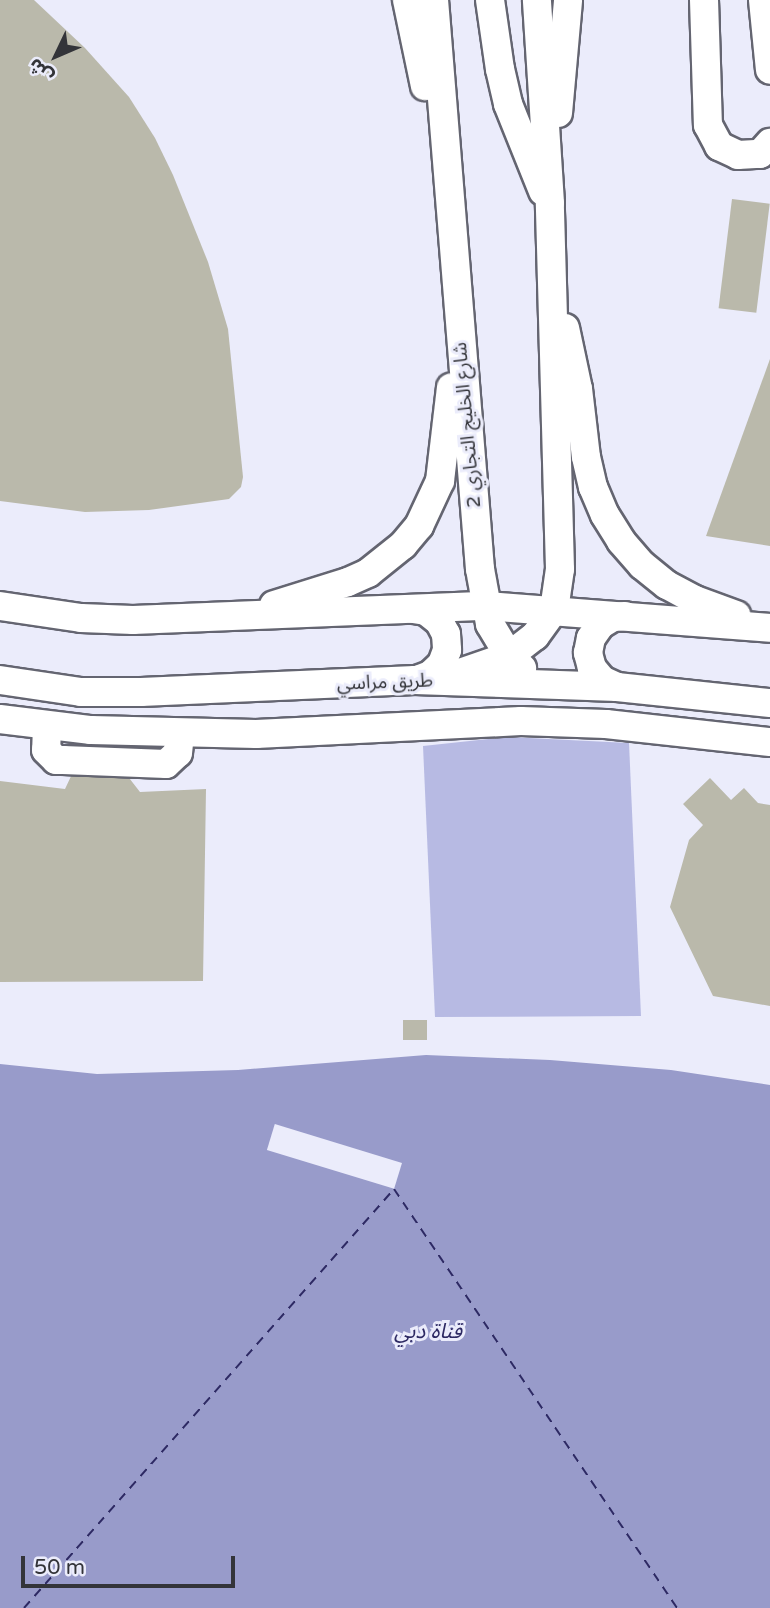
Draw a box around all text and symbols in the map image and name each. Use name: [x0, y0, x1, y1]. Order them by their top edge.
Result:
north arrow: [21, 21, 91, 91]
text: ش: [24, 54, 58, 88]
street label: شارع الخليج التجاري 2: [449, 341, 487, 509]
street label: طريق مراسي: [337, 670, 433, 696]
water label: قناة دبي: [394, 1319, 462, 1345]
scale bar: [24, 1542, 238, 1586]
text: 50 m: [34, 1555, 85, 1580]

